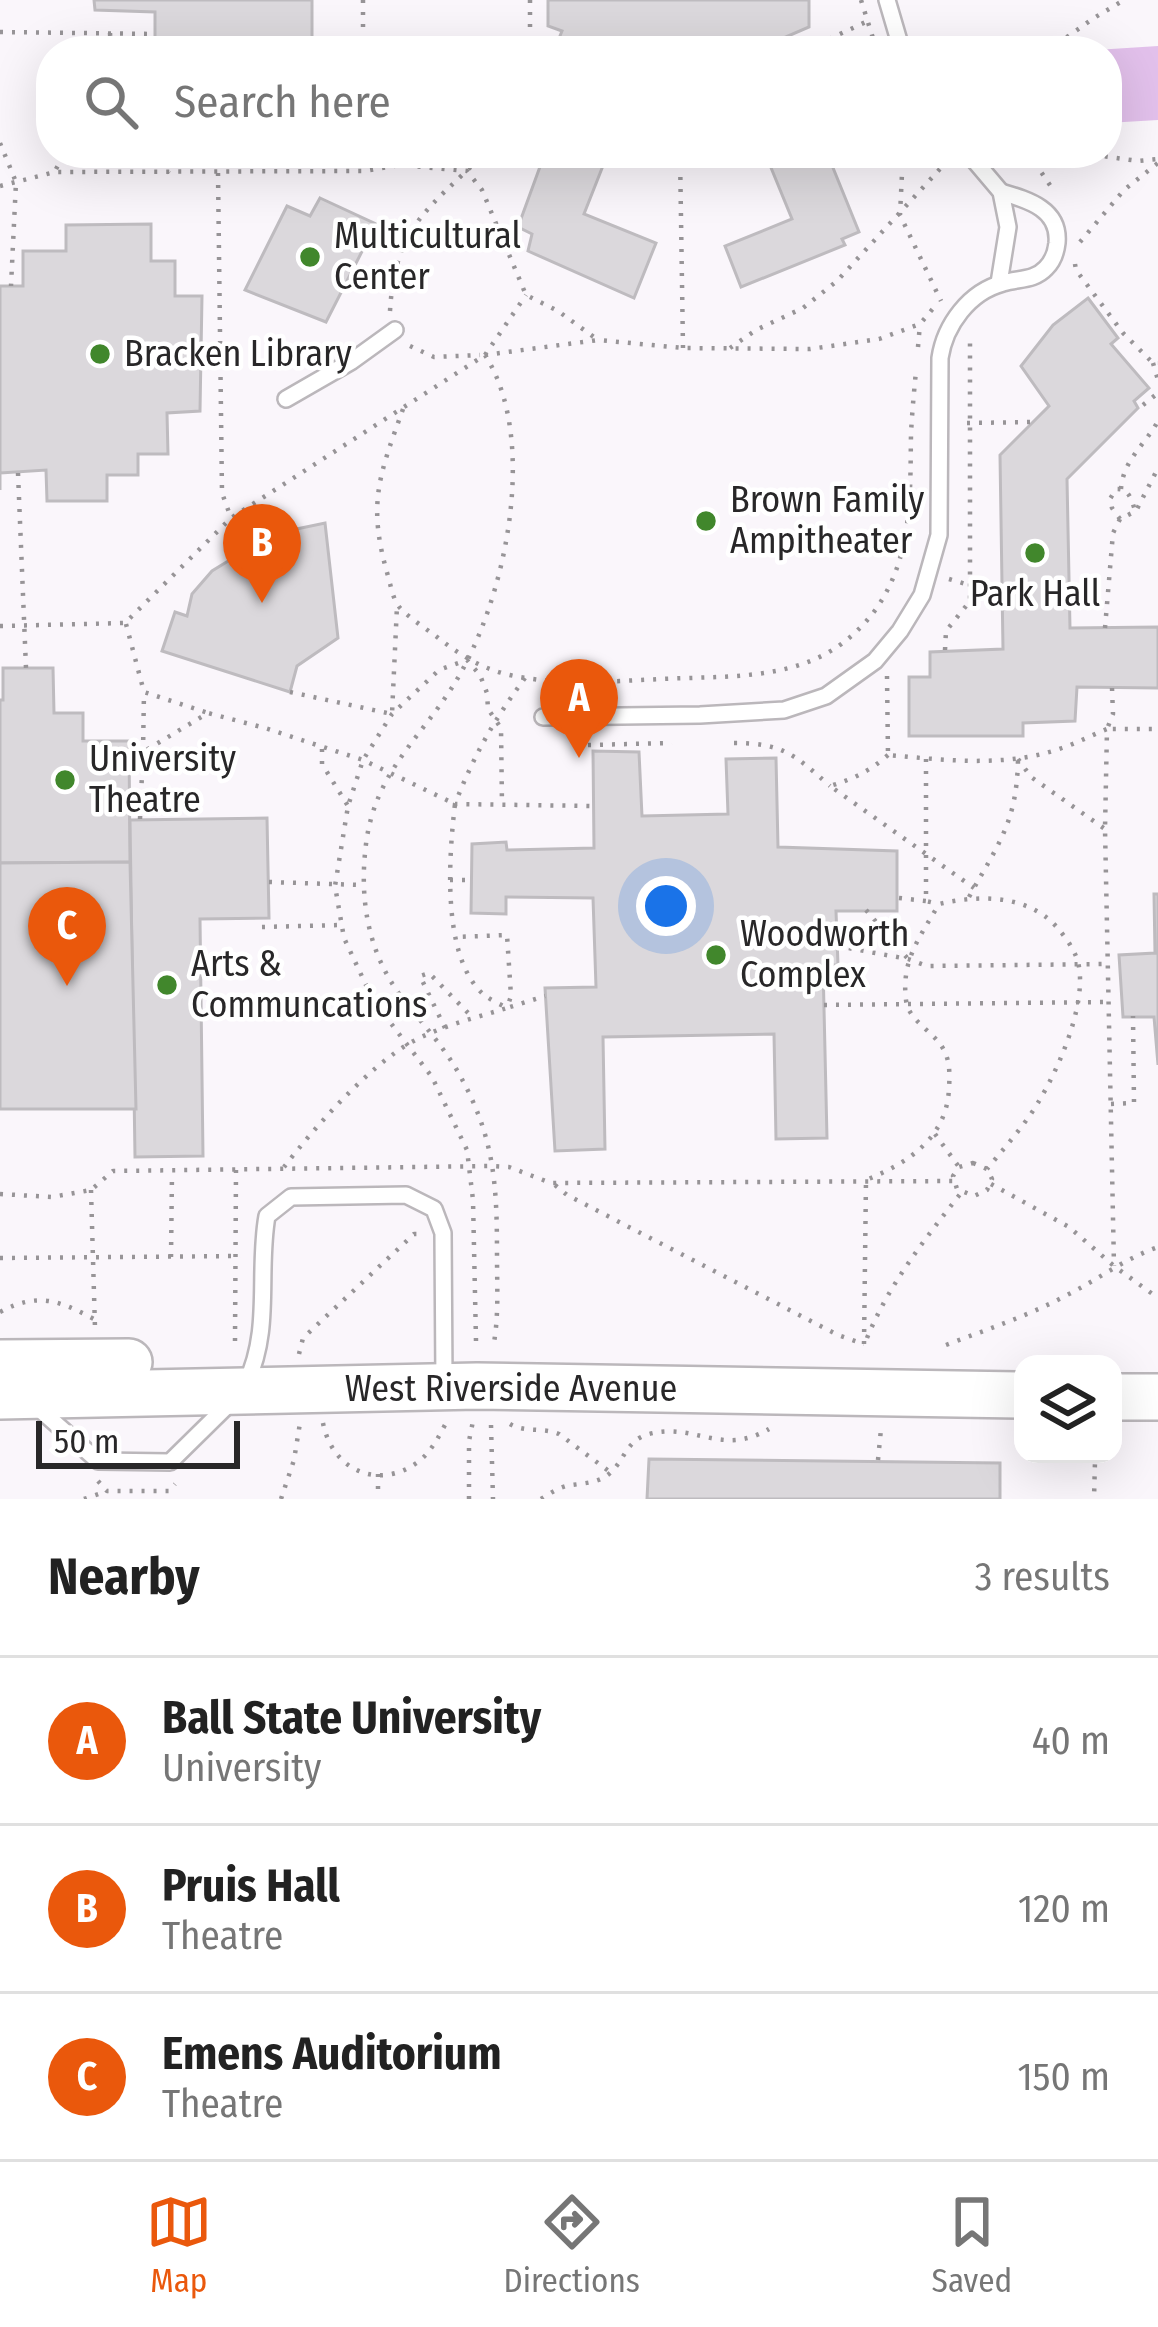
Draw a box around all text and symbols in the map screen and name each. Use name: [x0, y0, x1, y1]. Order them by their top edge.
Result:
search box: [36, 36, 1122, 168]
icon: search: [78, 69, 144, 135]
text: Search here: [174, 75, 391, 129]
place label: Multicultural Center: [334, 214, 521, 299]
marker: Multicultural Center: [297, 244, 323, 270]
place label: Bracken Library: [124, 332, 352, 376]
marker: Bracken Library: [87, 341, 113, 367]
place label: Brown Family Ampitheater: [730, 478, 924, 563]
pin: B: [223, 504, 301, 603]
marker: Brown Family Ampitheater: [693, 508, 719, 534]
marker: Park Hall: [1022, 540, 1048, 566]
place label: Park Hall: [970, 572, 1100, 616]
pin: A: [540, 659, 618, 758]
place label: University Theatre: [89, 737, 236, 822]
marker: University Theatre: [52, 767, 78, 793]
your location: [636, 876, 696, 936]
pin: C: [28, 887, 106, 986]
place label: Woodworth Complex: [740, 912, 910, 997]
place label: Arts & Communcations: [191, 942, 427, 1027]
marker: Woodworth Complex: [703, 942, 729, 968]
marker: Arts & Communcations: [154, 972, 180, 998]
map controls: [1014, 1355, 1122, 1463]
button: layers: [1014, 1355, 1122, 1463]
street label: West Riverside Avenue: [345, 1367, 677, 1411]
scale bar: [36, 1415, 240, 1468]
text: 50 m: [54, 1422, 119, 1462]
text: Nearby: [48, 1546, 200, 1608]
text: 3 results: [975, 1554, 1110, 1600]
text: Ball State University: [162, 1691, 541, 1745]
text: A: [76, 1718, 98, 1764]
text: 40 m: [1032, 1718, 1110, 1764]
text: University: [162, 1745, 321, 1791]
text: Pruis Hall: [162, 1859, 340, 1913]
text: B: [76, 1886, 98, 1932]
text: 120 m: [1018, 1886, 1110, 1932]
text: Theatre: [162, 1913, 283, 1959]
text: Emens Auditorium: [162, 2027, 502, 2081]
text: C: [77, 2054, 97, 2100]
text: 150 m: [1017, 2054, 1110, 2100]
text: Theatre: [162, 2081, 283, 2127]
tab: Map: [146, 2189, 212, 2301]
tab: Directions: [503, 2189, 640, 2301]
tab: Saved: [932, 2189, 1012, 2301]

